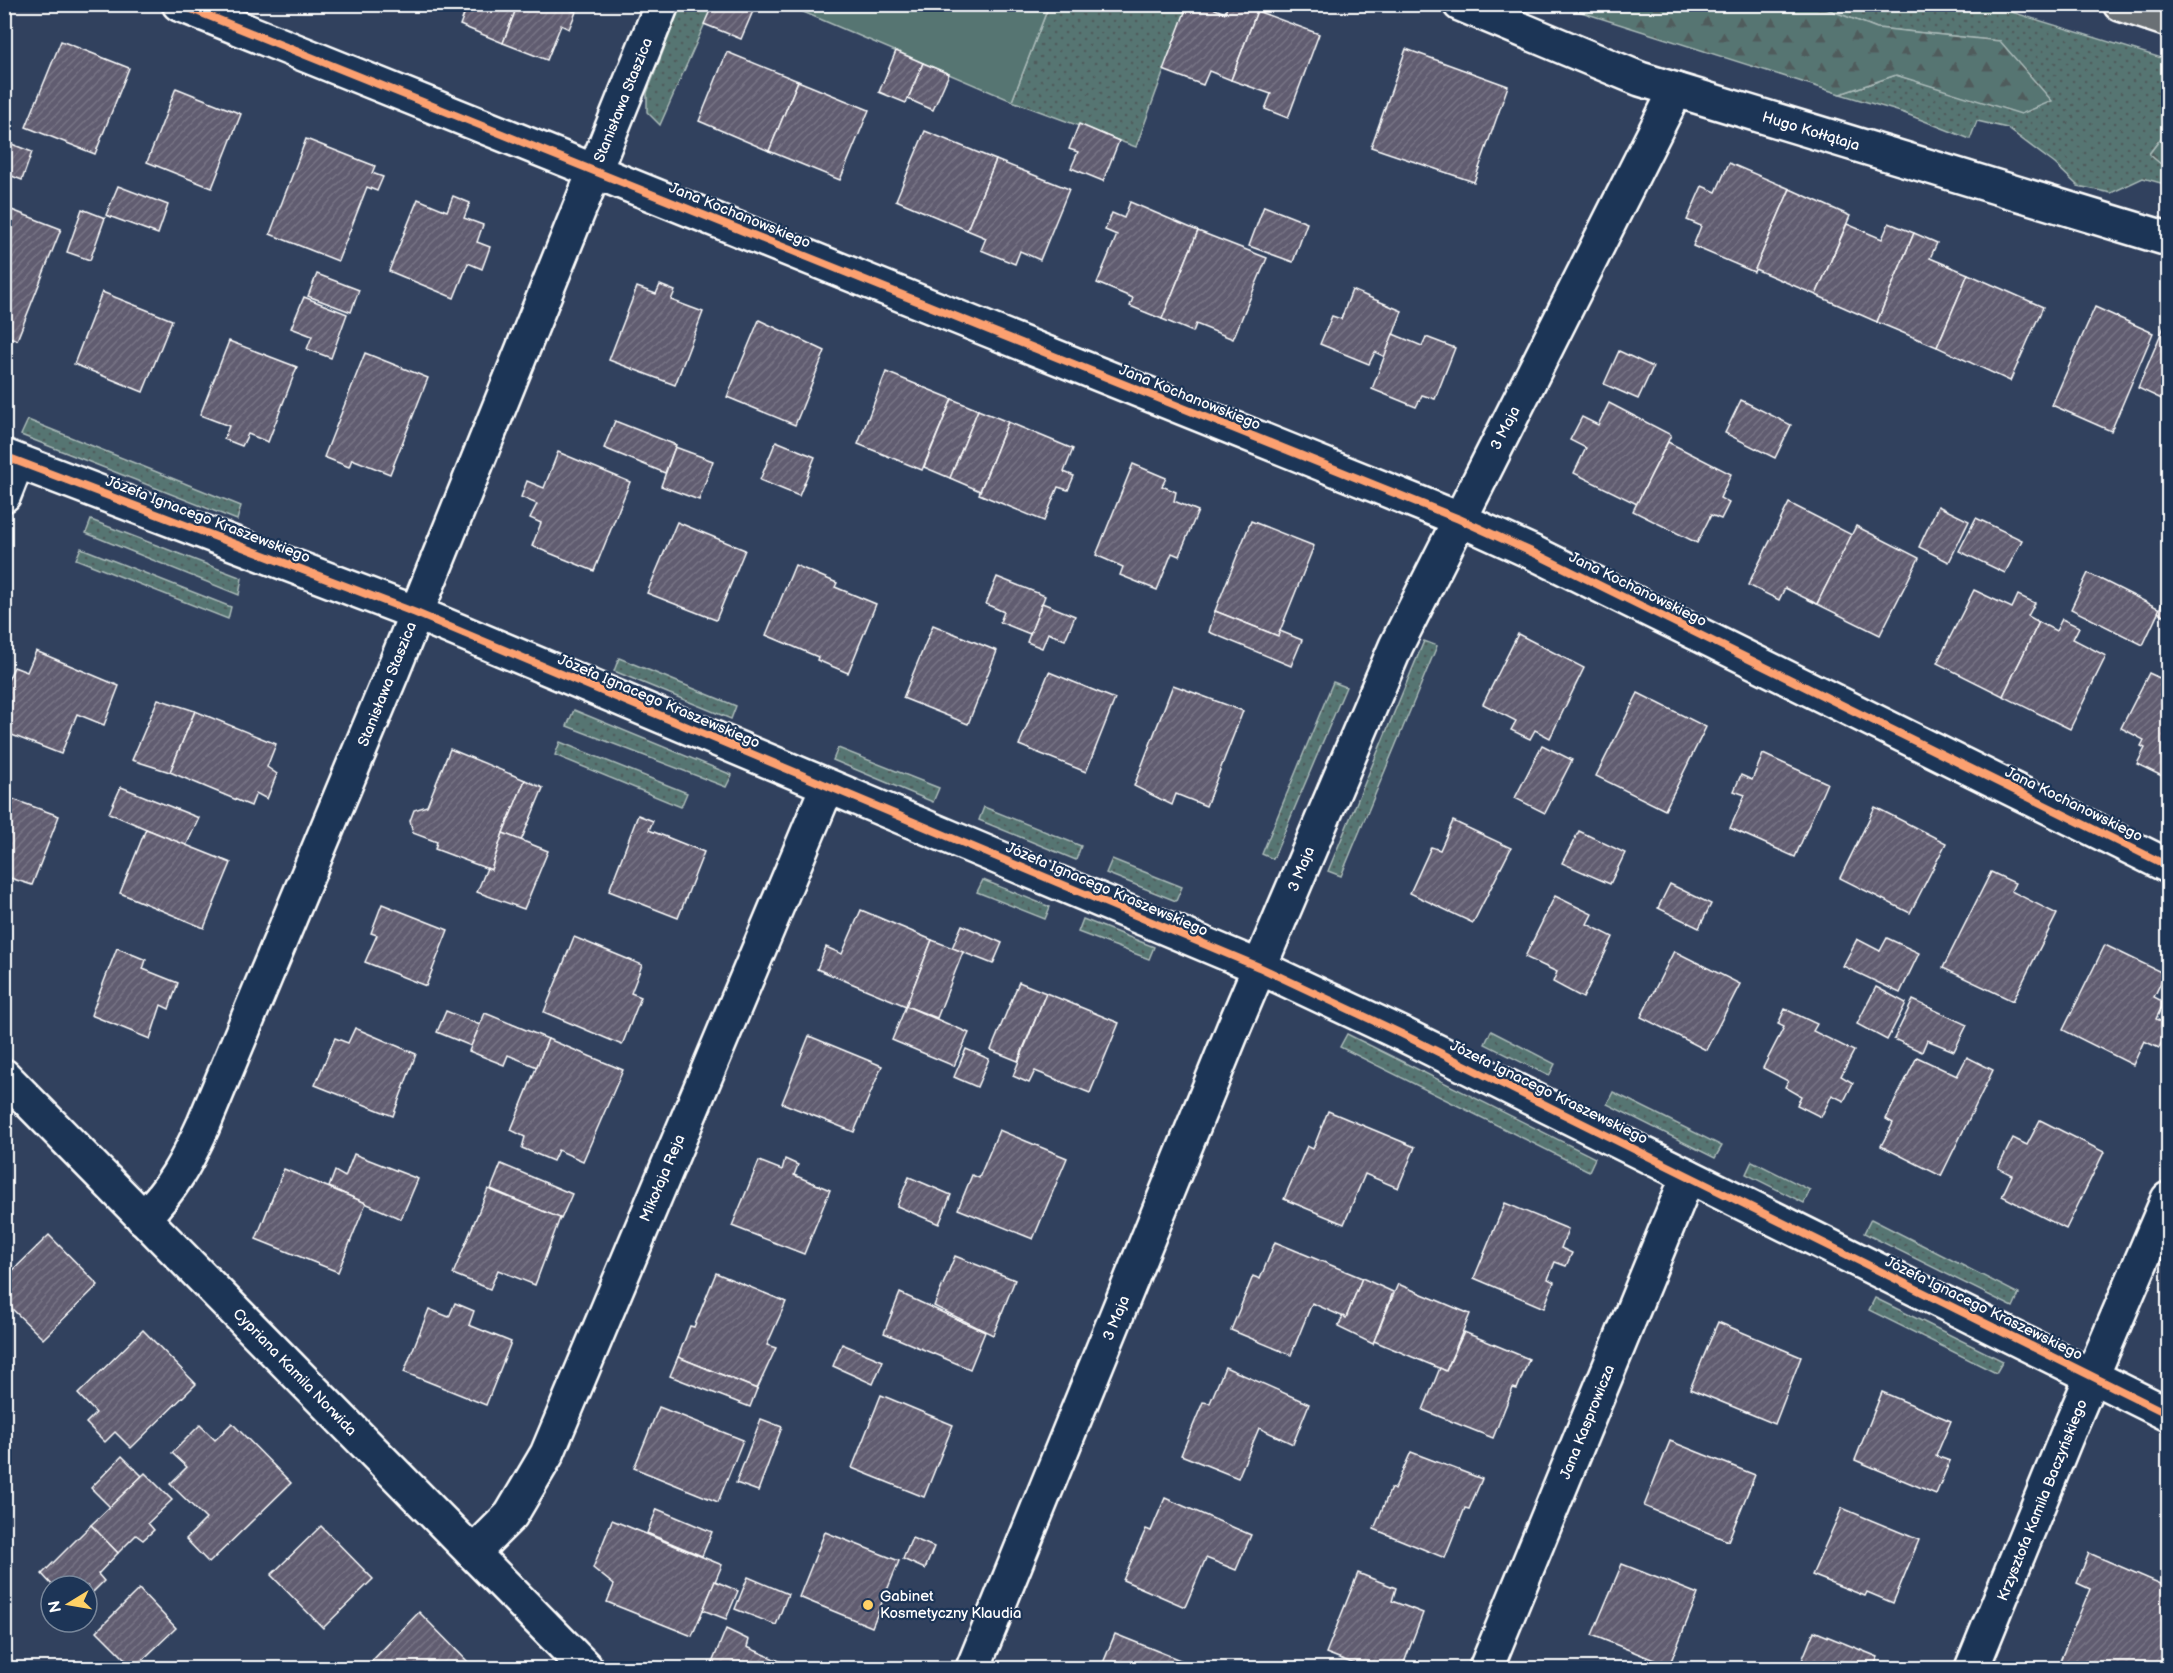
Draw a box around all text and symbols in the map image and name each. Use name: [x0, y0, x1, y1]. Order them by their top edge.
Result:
street label: Stanisława Staszica: [590, 35, 657, 165]
street label: Hugo Kołłątaja: [1760, 108, 1862, 155]
street label: Jana Kochanowskiego: [666, 178, 813, 253]
street label: Jana Kochanowskiego: [1116, 360, 1263, 435]
street label: 3 Maja: [1486, 403, 1525, 453]
street label: Józefa Ignacego Kraszewskiego: [103, 472, 313, 567]
street label: Jana Kochanowskiego: [1566, 548, 1710, 631]
street label: Stanisława Staszica: [354, 619, 421, 749]
street label: Józefa Ignacego Kraszewskiego: [555, 650, 763, 753]
street label: Jana Kochanowskiego: [2002, 763, 2146, 846]
street label: Józefa Ignacego Kraszewskiego: [1003, 838, 1211, 941]
street label: 3 Maja: [1284, 844, 1319, 894]
street label: Józefa Ignacego Kraszewskiego: [1447, 1036, 1651, 1149]
street label: Mikołaja Reja: [636, 1132, 689, 1225]
street label: Józefa Ignacego Kraszewskiego: [1882, 1252, 2086, 1365]
street label: 3 Maja: [1099, 1293, 1134, 1343]
street label: Cypriana Kamila Norwida: [229, 1305, 361, 1440]
street label: Jana Kasprowicza: [1556, 1362, 1619, 1482]
street label: Krzysztofa Kamila Baczyńskiego: [1993, 1397, 2092, 1604]
north arrow: [39, 1574, 99, 1634]
place label: Gabinet Kosmetyczny Klaudia: [880, 1587, 1022, 1623]
marker: Gabinet Kosmetyczny Klaudia: [861, 1598, 875, 1612]
text: N: [45, 1599, 66, 1614]

